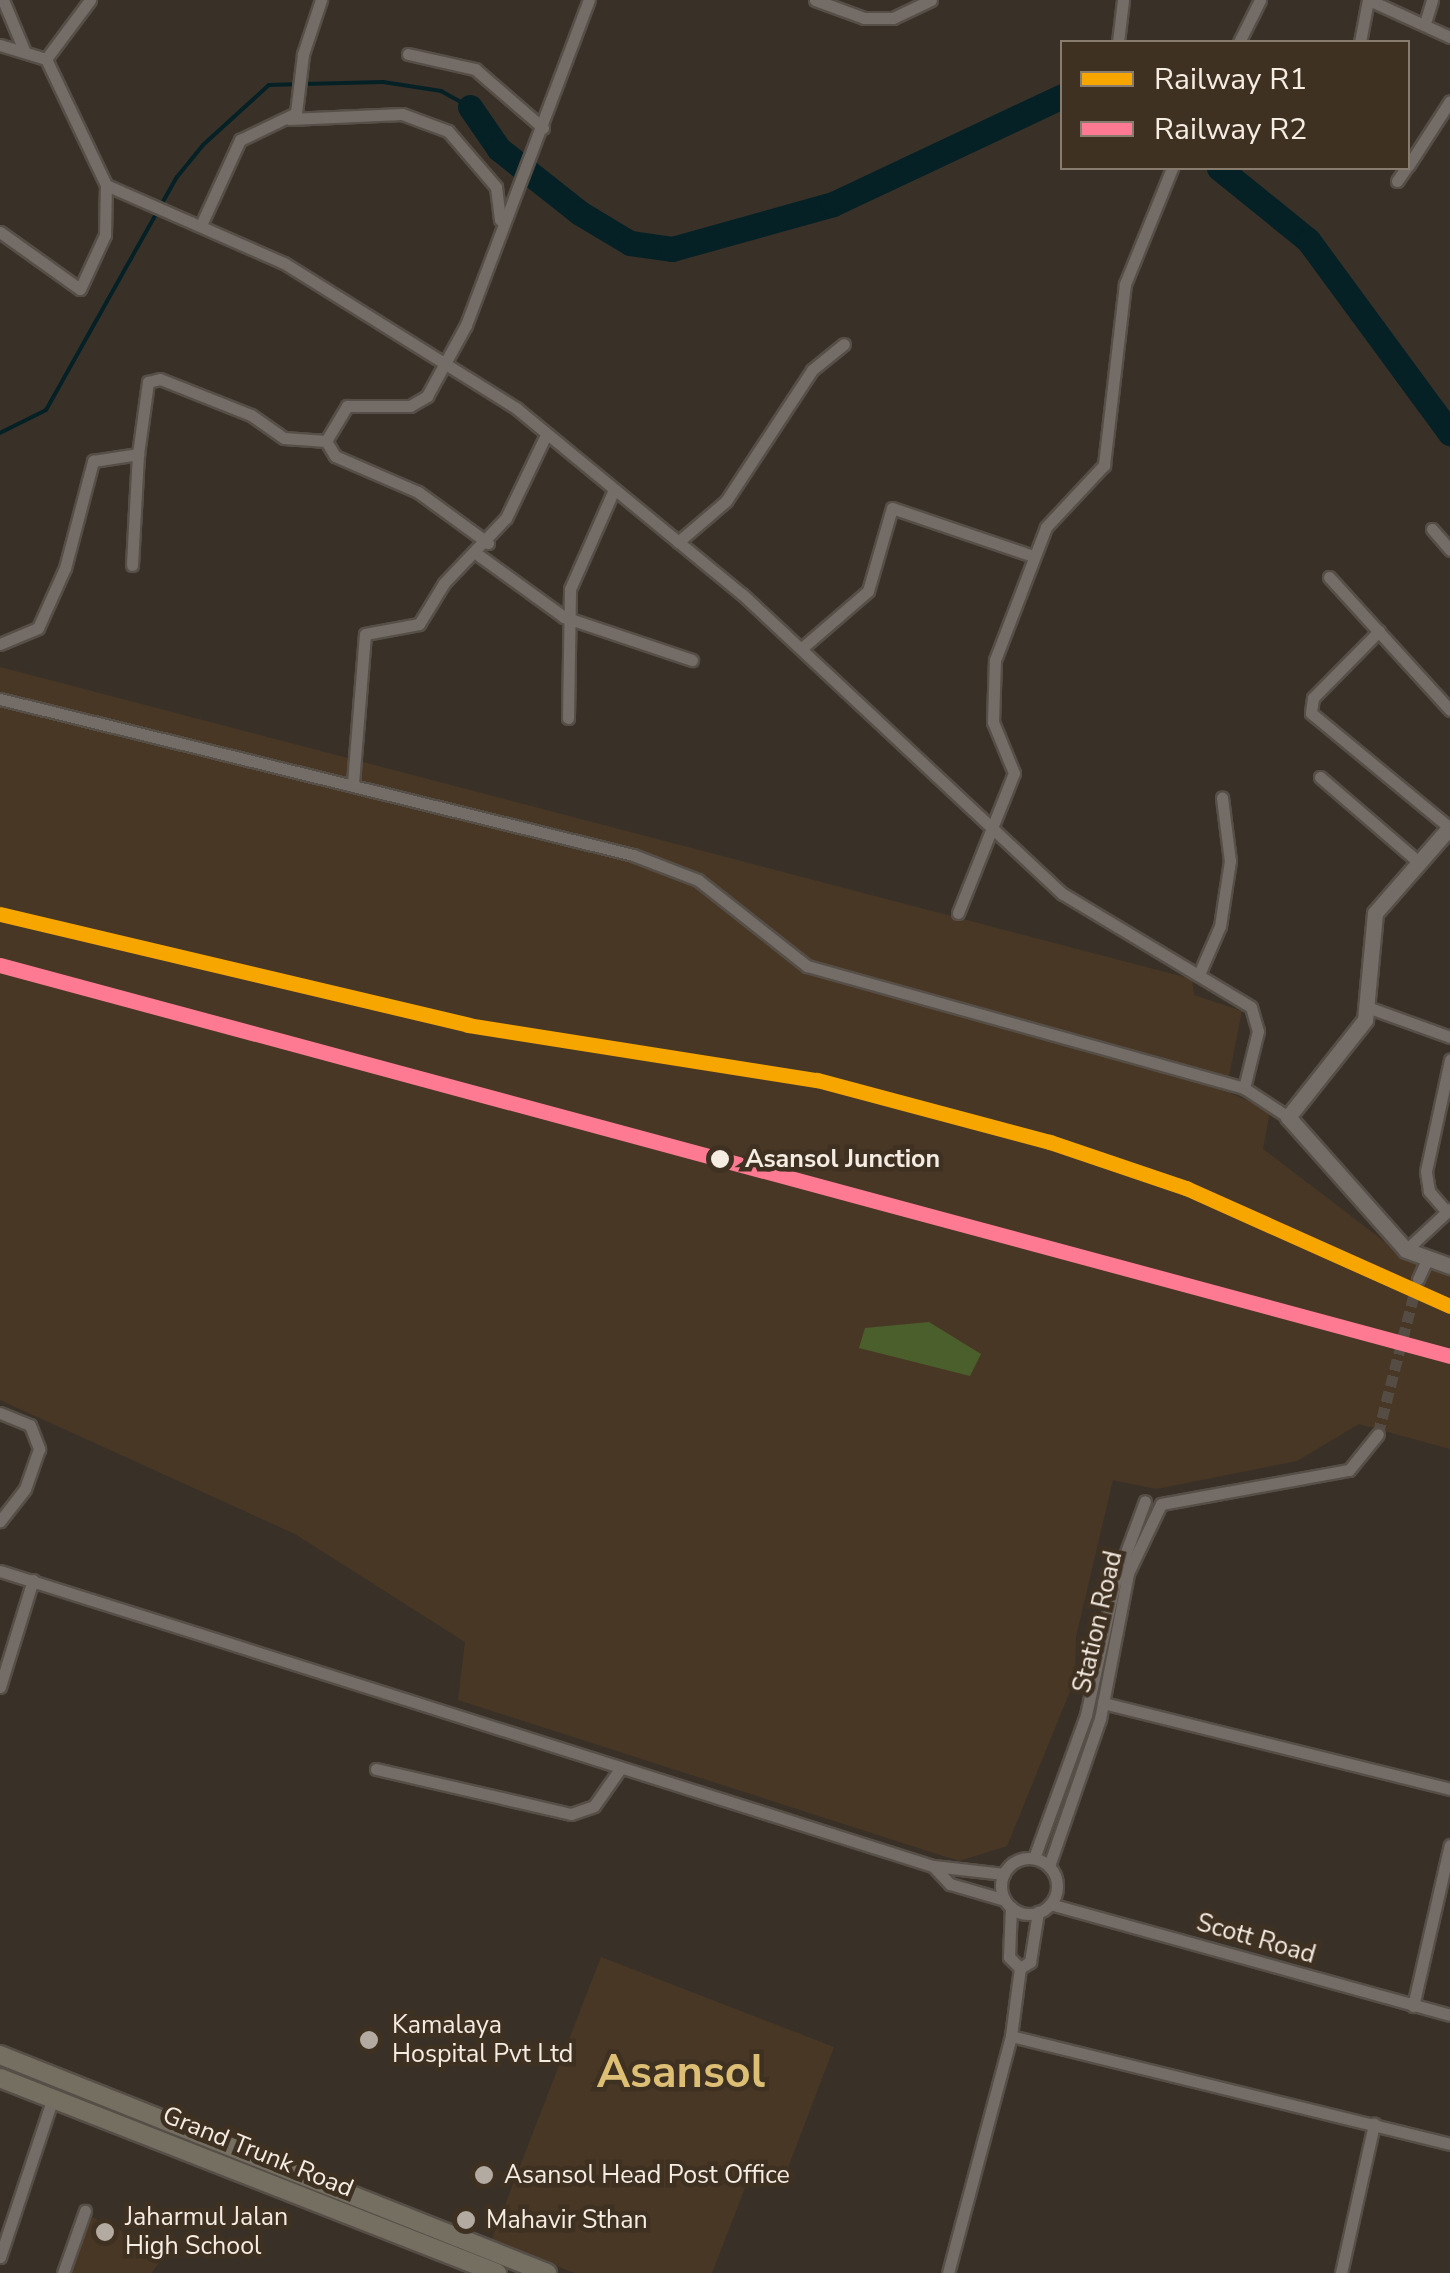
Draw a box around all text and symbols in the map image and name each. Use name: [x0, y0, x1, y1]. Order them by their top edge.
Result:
legend: [1060, 40, 1410, 170]
text: Railway R1: [1154, 59, 1307, 100]
text: Railway R2: [1154, 109, 1307, 150]
marker: Asansol Junction: [704, 1143, 736, 1175]
place label: Asansol Junction: [745, 1144, 940, 1174]
street label: Station Road: [1067, 1548, 1129, 1696]
street label: Scott Road: [1193, 1908, 1319, 1970]
place label: Kamalaya Hospital Pvt Ltd: [392, 2011, 573, 2070]
marker: Kamalaya Hospital Pvt Ltd: [356, 2027, 382, 2053]
district label: Asansol: [597, 2046, 765, 2100]
street label: Grand Trunk Road: [158, 2100, 358, 2204]
place label: Asansol Head Post Office: [504, 2160, 790, 2190]
marker: Asansol Head Post Office: [473, 2164, 495, 2186]
place label: Jaharmul Jalan High School: [125, 2203, 288, 2262]
place label: Mahavir Sthan: [486, 2205, 648, 2235]
marker: Mahavir Sthan: [455, 2209, 477, 2231]
marker: Jaharmul Jalan High School: [94, 2221, 116, 2243]

